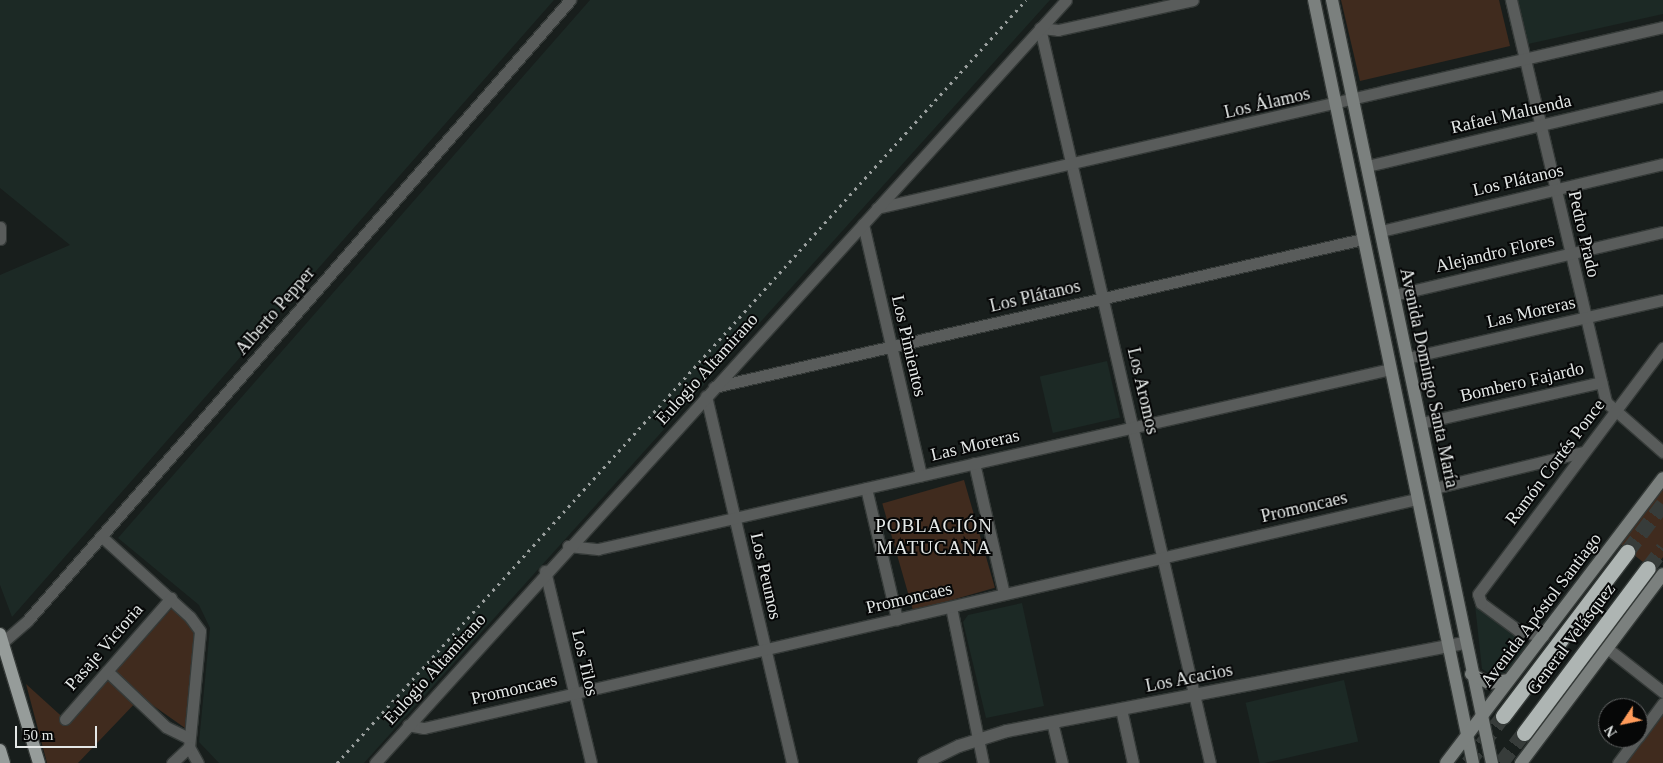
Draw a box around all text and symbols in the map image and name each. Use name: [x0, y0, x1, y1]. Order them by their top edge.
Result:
street label: Los Álamos: [1222, 83, 1312, 123]
street label: Rafael Maluenda: [1448, 90, 1574, 138]
street label: Los Plátanos: [1471, 159, 1565, 201]
street label: Pedro Prado: [1564, 188, 1604, 280]
street label: Alejandro Flores: [1433, 229, 1557, 277]
street label: Alberto Pepper: [231, 263, 319, 359]
street label: Avenida Domingo Santa María: [1395, 266, 1463, 490]
street label: Los Plátanos: [988, 275, 1082, 317]
street label: Las Moreras: [1484, 291, 1578, 333]
street label: Los Pimientos: [887, 293, 931, 399]
street label: Eulogio Altamirano: [651, 308, 763, 430]
street label: Los Aromos: [1122, 345, 1164, 437]
street label: Bombero Fajardo: [1458, 357, 1586, 407]
street label: Ramón Cortés Ponce: [1501, 395, 1609, 529]
street label: Las Moreras: [928, 424, 1022, 466]
street label: Promoncaes: [1259, 487, 1349, 527]
district label: POBLACIÓN MATUCANA: [874, 515, 994, 559]
street label: Avenida Apóstol Santiago: [1476, 528, 1606, 692]
street label: Los Peumos: [746, 530, 786, 622]
street label: Promoncaes: [864, 578, 954, 618]
street label: General Velásquez: [1522, 579, 1620, 699]
street label: Pasaje Victoria: [60, 599, 148, 695]
street label: Eulogio Altamirano: [379, 608, 491, 730]
street label: Los Tilos: [567, 628, 603, 698]
street label: Los Acacios: [1143, 659, 1235, 697]
street label: Promoncaes: [469, 669, 559, 709]
north arrow: [1598, 698, 1648, 748]
scale bar: [18, 716, 100, 748]
text: N: [1602, 723, 1620, 739]
text: 50 m: [23, 727, 53, 743]

